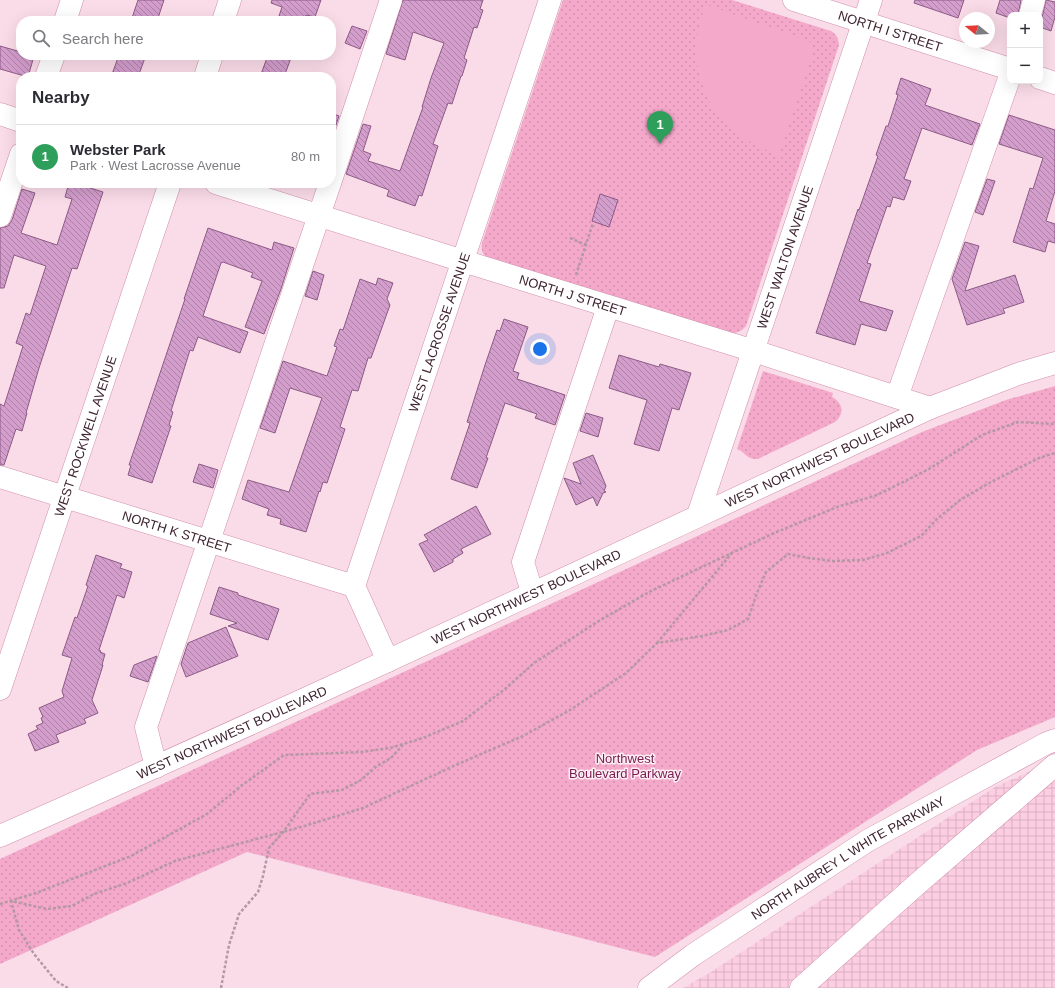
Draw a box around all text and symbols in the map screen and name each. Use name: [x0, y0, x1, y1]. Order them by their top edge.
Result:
street label: NORTH I STREET: [836, 8, 944, 55]
north arrow: [959, 12, 995, 48]
map controls: [1007, 12, 1043, 84]
button: +: [1007, 12, 1043, 48]
search box: [16, 16, 336, 60]
icon: search: [30, 27, 52, 49]
text: Search here: [62, 30, 144, 47]
button: −: [1007, 48, 1043, 84]
text: Nearby: [32, 88, 90, 107]
pin: 1: [647, 111, 673, 144]
text: Webster Park: [70, 141, 166, 158]
text: 1: [41, 149, 49, 164]
text: 80 m: [291, 149, 320, 164]
text: Park · West Lacrosse Avenue: [70, 158, 241, 173]
street label: WEST WALTON AVENUE: [754, 183, 816, 331]
street label: WEST LACROSSE AVENUE: [406, 250, 473, 414]
street label: NORTH J STREET: [517, 272, 628, 319]
your location: [530, 339, 550, 359]
street label: WEST ROCKWELL AVENUE: [52, 353, 120, 519]
street label: WEST NORTHWEST BOULEVARD: [723, 409, 917, 511]
street label: NORTH K STREET: [120, 508, 233, 556]
street label: WEST NORTHWEST BOULEVARD: [429, 546, 623, 647]
street label: WEST NORTHWEST BOULEVARD: [135, 683, 329, 782]
park label: Northwest Boulevard Parkway: [569, 751, 681, 781]
street label: NORTH AUBREY L WHITE PARKWAY: [748, 793, 948, 923]

